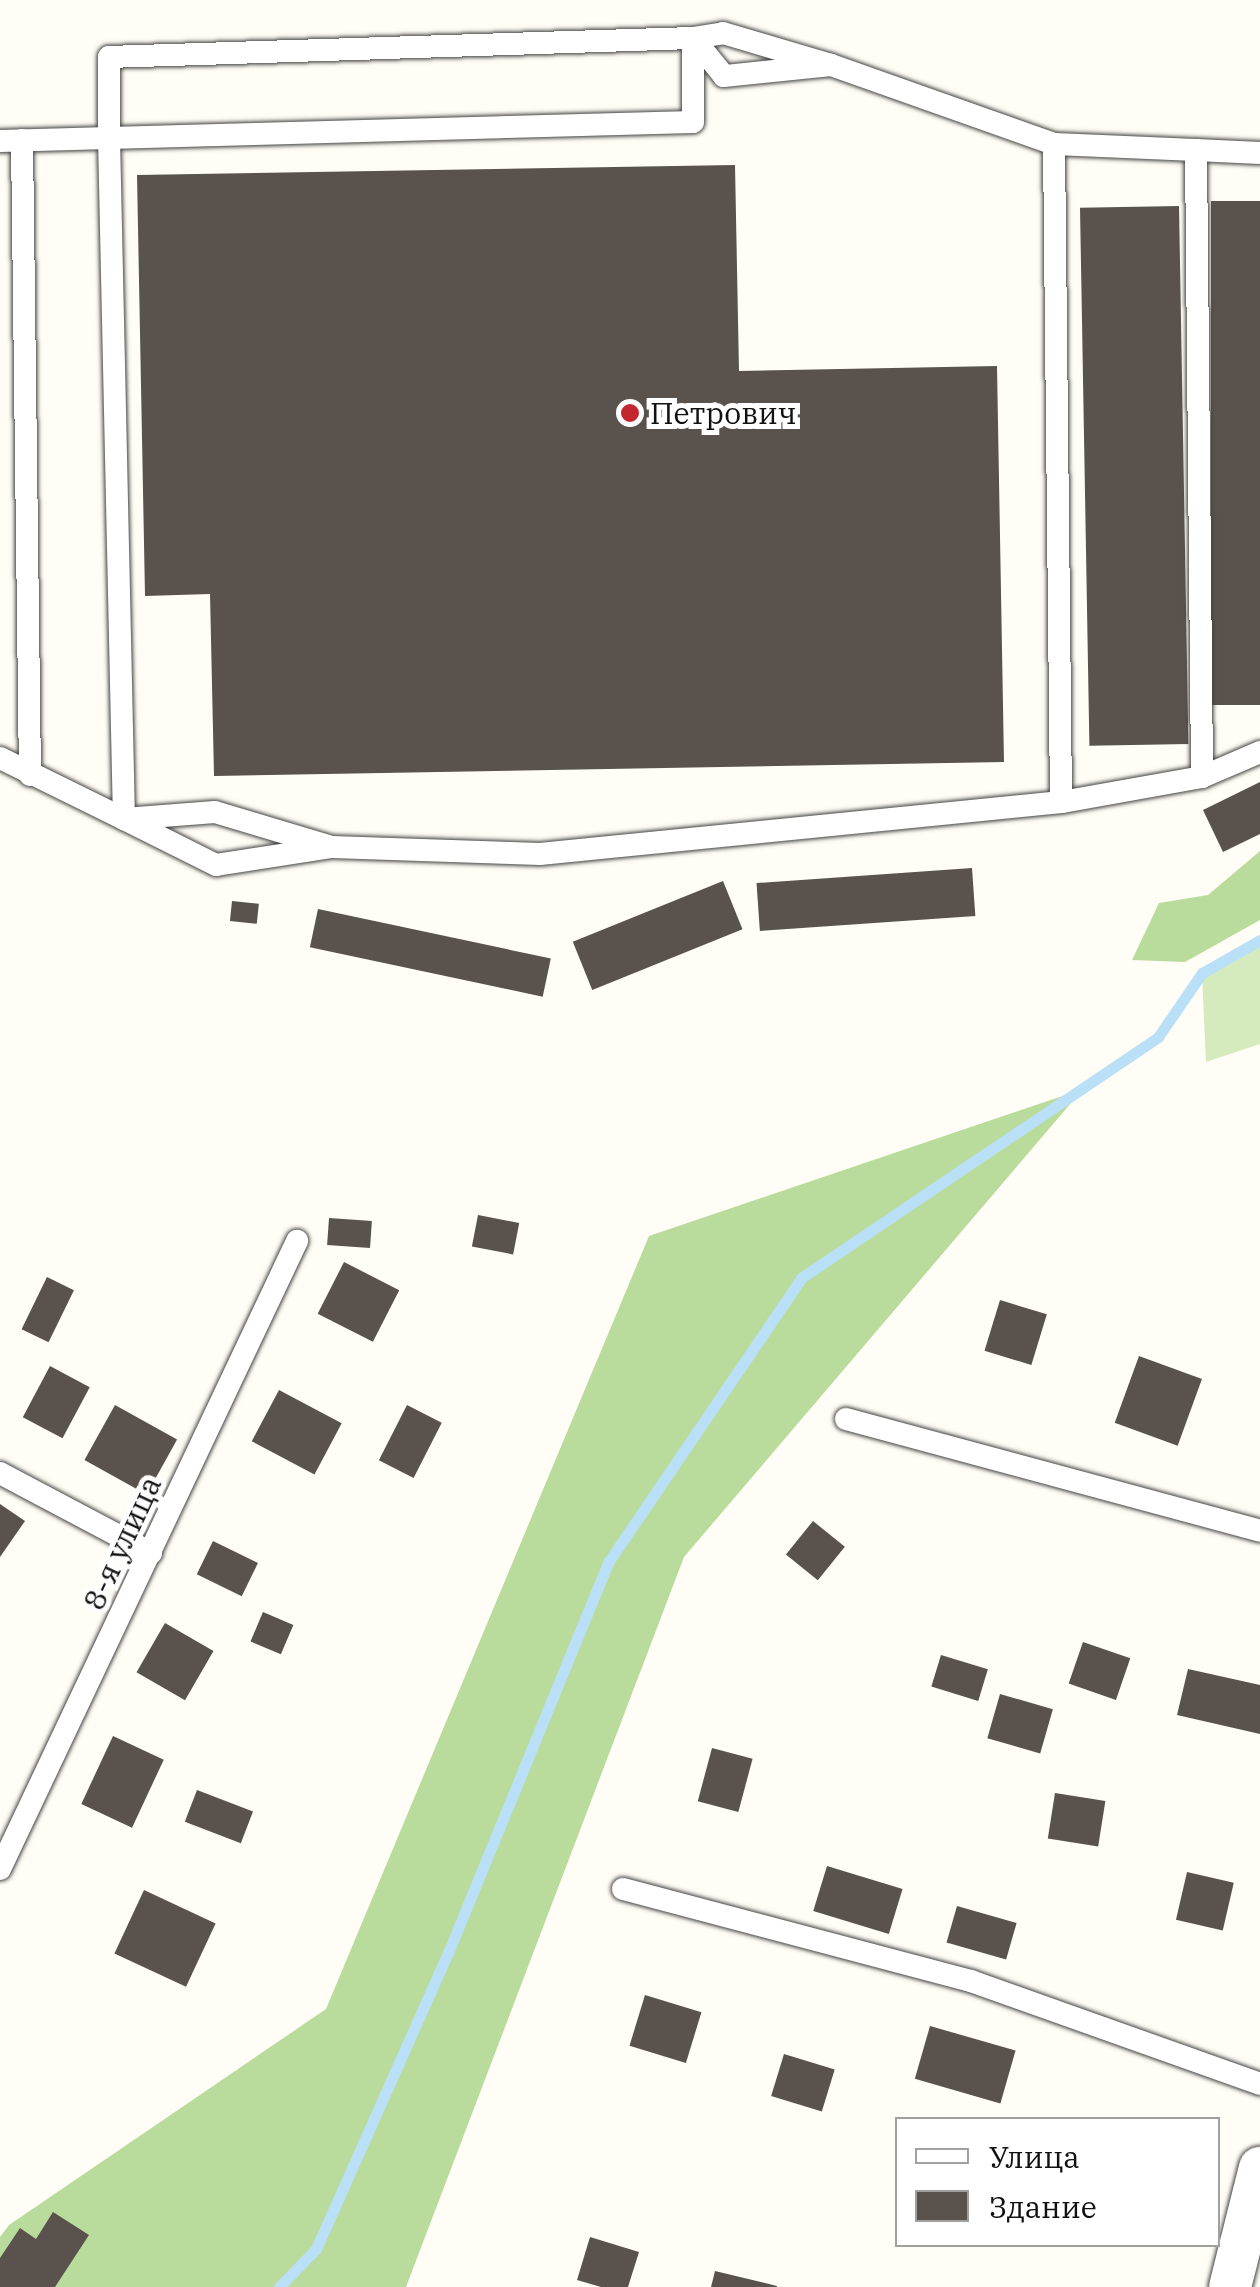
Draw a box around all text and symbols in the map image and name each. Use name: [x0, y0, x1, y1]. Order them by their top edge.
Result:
place label: Петрович: [650, 395, 796, 431]
marker: Петрович: [619, 402, 641, 424]
street label: 8-я улица: [75, 1470, 169, 1616]
legend: [895, 2117, 1220, 2247]
text: Улица: [989, 2137, 1080, 2176]
text: Здание: [989, 2187, 1097, 2226]

